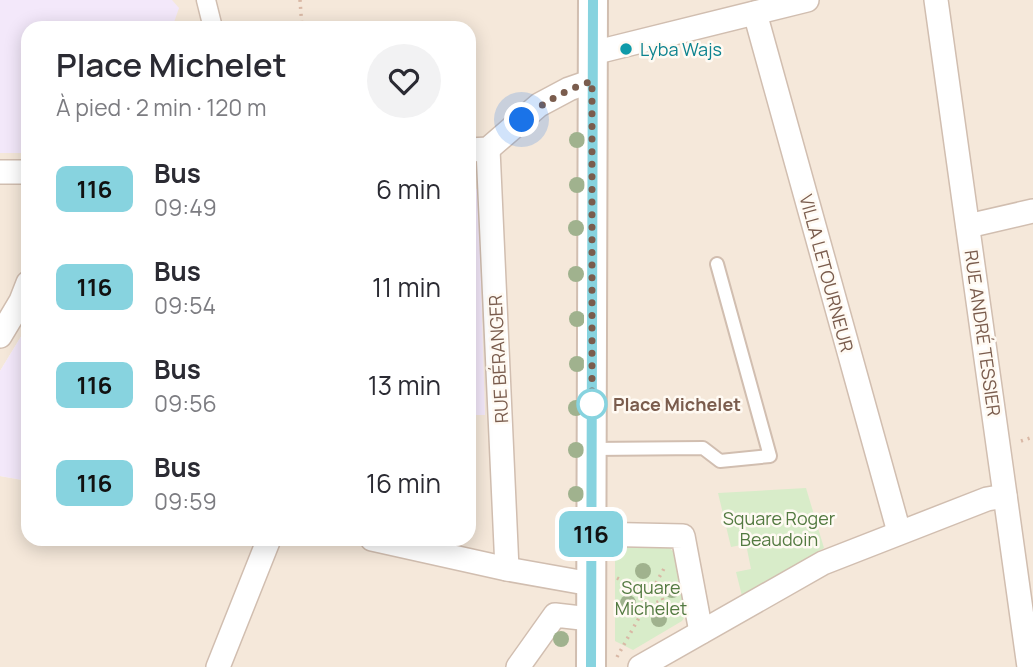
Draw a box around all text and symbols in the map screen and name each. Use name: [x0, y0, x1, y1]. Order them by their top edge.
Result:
place label: Lyba Wajs: [640, 37, 722, 61]
marker: Lyba Wajs: [618, 41, 634, 57]
text: Place Michelet: [56, 42, 287, 87]
button: heart: [367, 44, 441, 118]
text: À pied · 2 min · 120 m: [56, 91, 267, 123]
your location: [504, 102, 539, 137]
text: Bus: [154, 155, 201, 191]
text: 6 min: [376, 171, 441, 207]
text: 116: [77, 172, 112, 205]
text: 09:49: [154, 191, 217, 223]
street label: VILLA LETOURNEUR: [794, 192, 860, 354]
street label: RUE ANDRÉ TESSIER: [959, 248, 1007, 418]
text: Bus: [154, 253, 201, 289]
text: 11 min: [372, 269, 441, 305]
text: 116: [77, 270, 112, 303]
text: 09:54: [154, 289, 216, 321]
street label: RUE BÉRANGER: [483, 294, 513, 424]
text: Bus: [154, 351, 201, 387]
text: 13 min: [368, 367, 441, 403]
text: 116: [77, 368, 112, 401]
text: 09:56: [154, 387, 217, 419]
marker: Place Michelet: [577, 389, 607, 419]
place label: Place Michelet: [613, 392, 741, 416]
text: Bus: [154, 449, 201, 485]
text: 16 min: [366, 465, 441, 501]
text: 116: [77, 466, 112, 499]
text: 09:59: [154, 485, 217, 517]
park label: Square Roger Beaudoin: [723, 506, 836, 551]
line badge: 116: [551, 511, 631, 557]
text: 116: [573, 517, 609, 550]
park label: Square Michelet: [615, 575, 687, 620]

